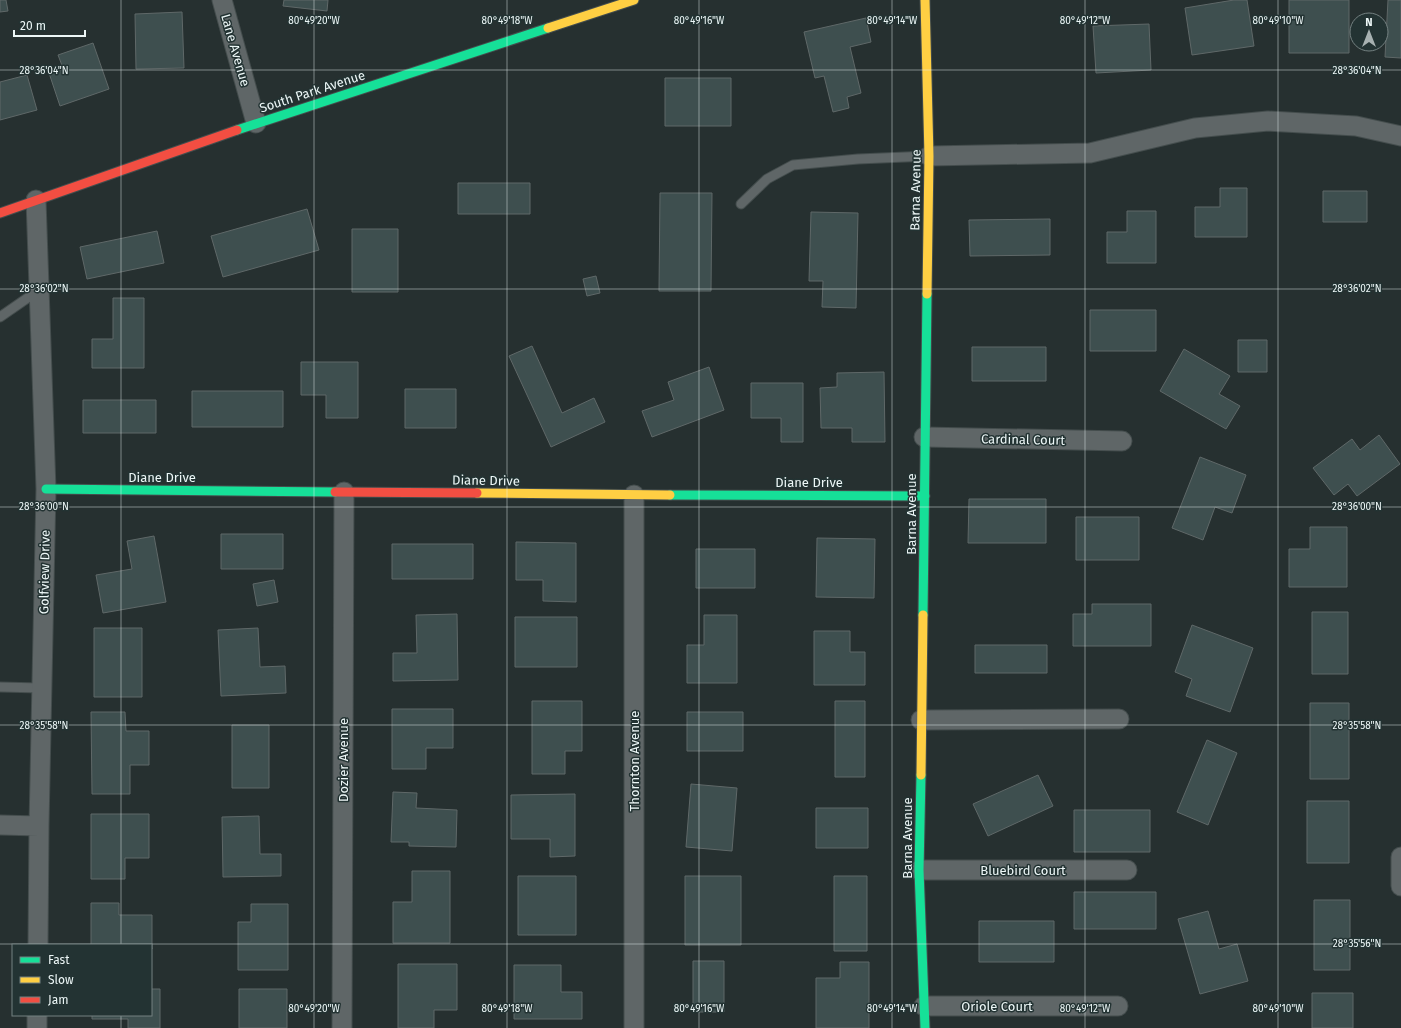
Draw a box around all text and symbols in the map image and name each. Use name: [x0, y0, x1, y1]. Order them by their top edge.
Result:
scale bar: [14, 12, 85, 38]
street label: Lane Avenue: [218, 12, 253, 88]
north arrow: [1349, 12, 1389, 52]
text: 80°49'20"W: [288, 15, 341, 27]
text: 80°49'18"W: [482, 15, 533, 27]
text: 80°49'16"W: [674, 15, 725, 27]
text: 80°49'14"W: [867, 15, 918, 27]
text: 80°49'12"W: [1060, 15, 1111, 27]
text: 80°49'10"W: [1253, 15, 1304, 27]
text: N: [1365, 16, 1373, 29]
text: 20 m: [20, 19, 46, 33]
text: 28°36'04"N: [19, 65, 69, 77]
text: 28°36'04"N: [1332, 65, 1382, 77]
street label: South Park Avenue: [257, 67, 367, 116]
street label: Barna Avenue: [907, 149, 924, 231]
text: 28°36'02"N: [19, 283, 69, 295]
text: 28°36'02"N: [1332, 283, 1382, 295]
street label: Cardinal Court: [981, 431, 1065, 448]
street label: Diane Drive: [128, 470, 196, 485]
street label: Diane Drive: [452, 472, 520, 489]
street label: Barna Avenue: [904, 473, 919, 555]
street label: Diane Drive: [775, 475, 843, 490]
text: 28°36'00"N: [19, 501, 69, 513]
text: 28°36'00"N: [1332, 501, 1382, 513]
street label: Golfview Drive: [36, 530, 53, 614]
street label: Thornton Avenue: [627, 711, 642, 811]
street label: Dozier Avenue: [336, 718, 351, 802]
text: 28°35'58"N: [20, 720, 68, 732]
text: 28°35'58"N: [1333, 720, 1381, 732]
street label: Barna Avenue: [900, 797, 915, 879]
street label: Bluebird Court: [980, 863, 1066, 878]
text: 28°35'56"N: [1333, 938, 1381, 950]
legend: [12, 944, 152, 1016]
text: Fast: [48, 953, 70, 967]
text: Slow: [48, 973, 74, 987]
text: Jam: [48, 993, 68, 1007]
street label: Oriole Court: [961, 999, 1033, 1014]
text: 80°49'20"W: [288, 1003, 341, 1015]
text: 80°49'18"W: [482, 1003, 533, 1015]
text: 80°49'16"W: [674, 1003, 725, 1015]
text: 80°49'14"W: [867, 1003, 918, 1015]
text: 80°49'12"W: [1060, 1003, 1111, 1015]
text: 80°49'10"W: [1253, 1003, 1304, 1015]

